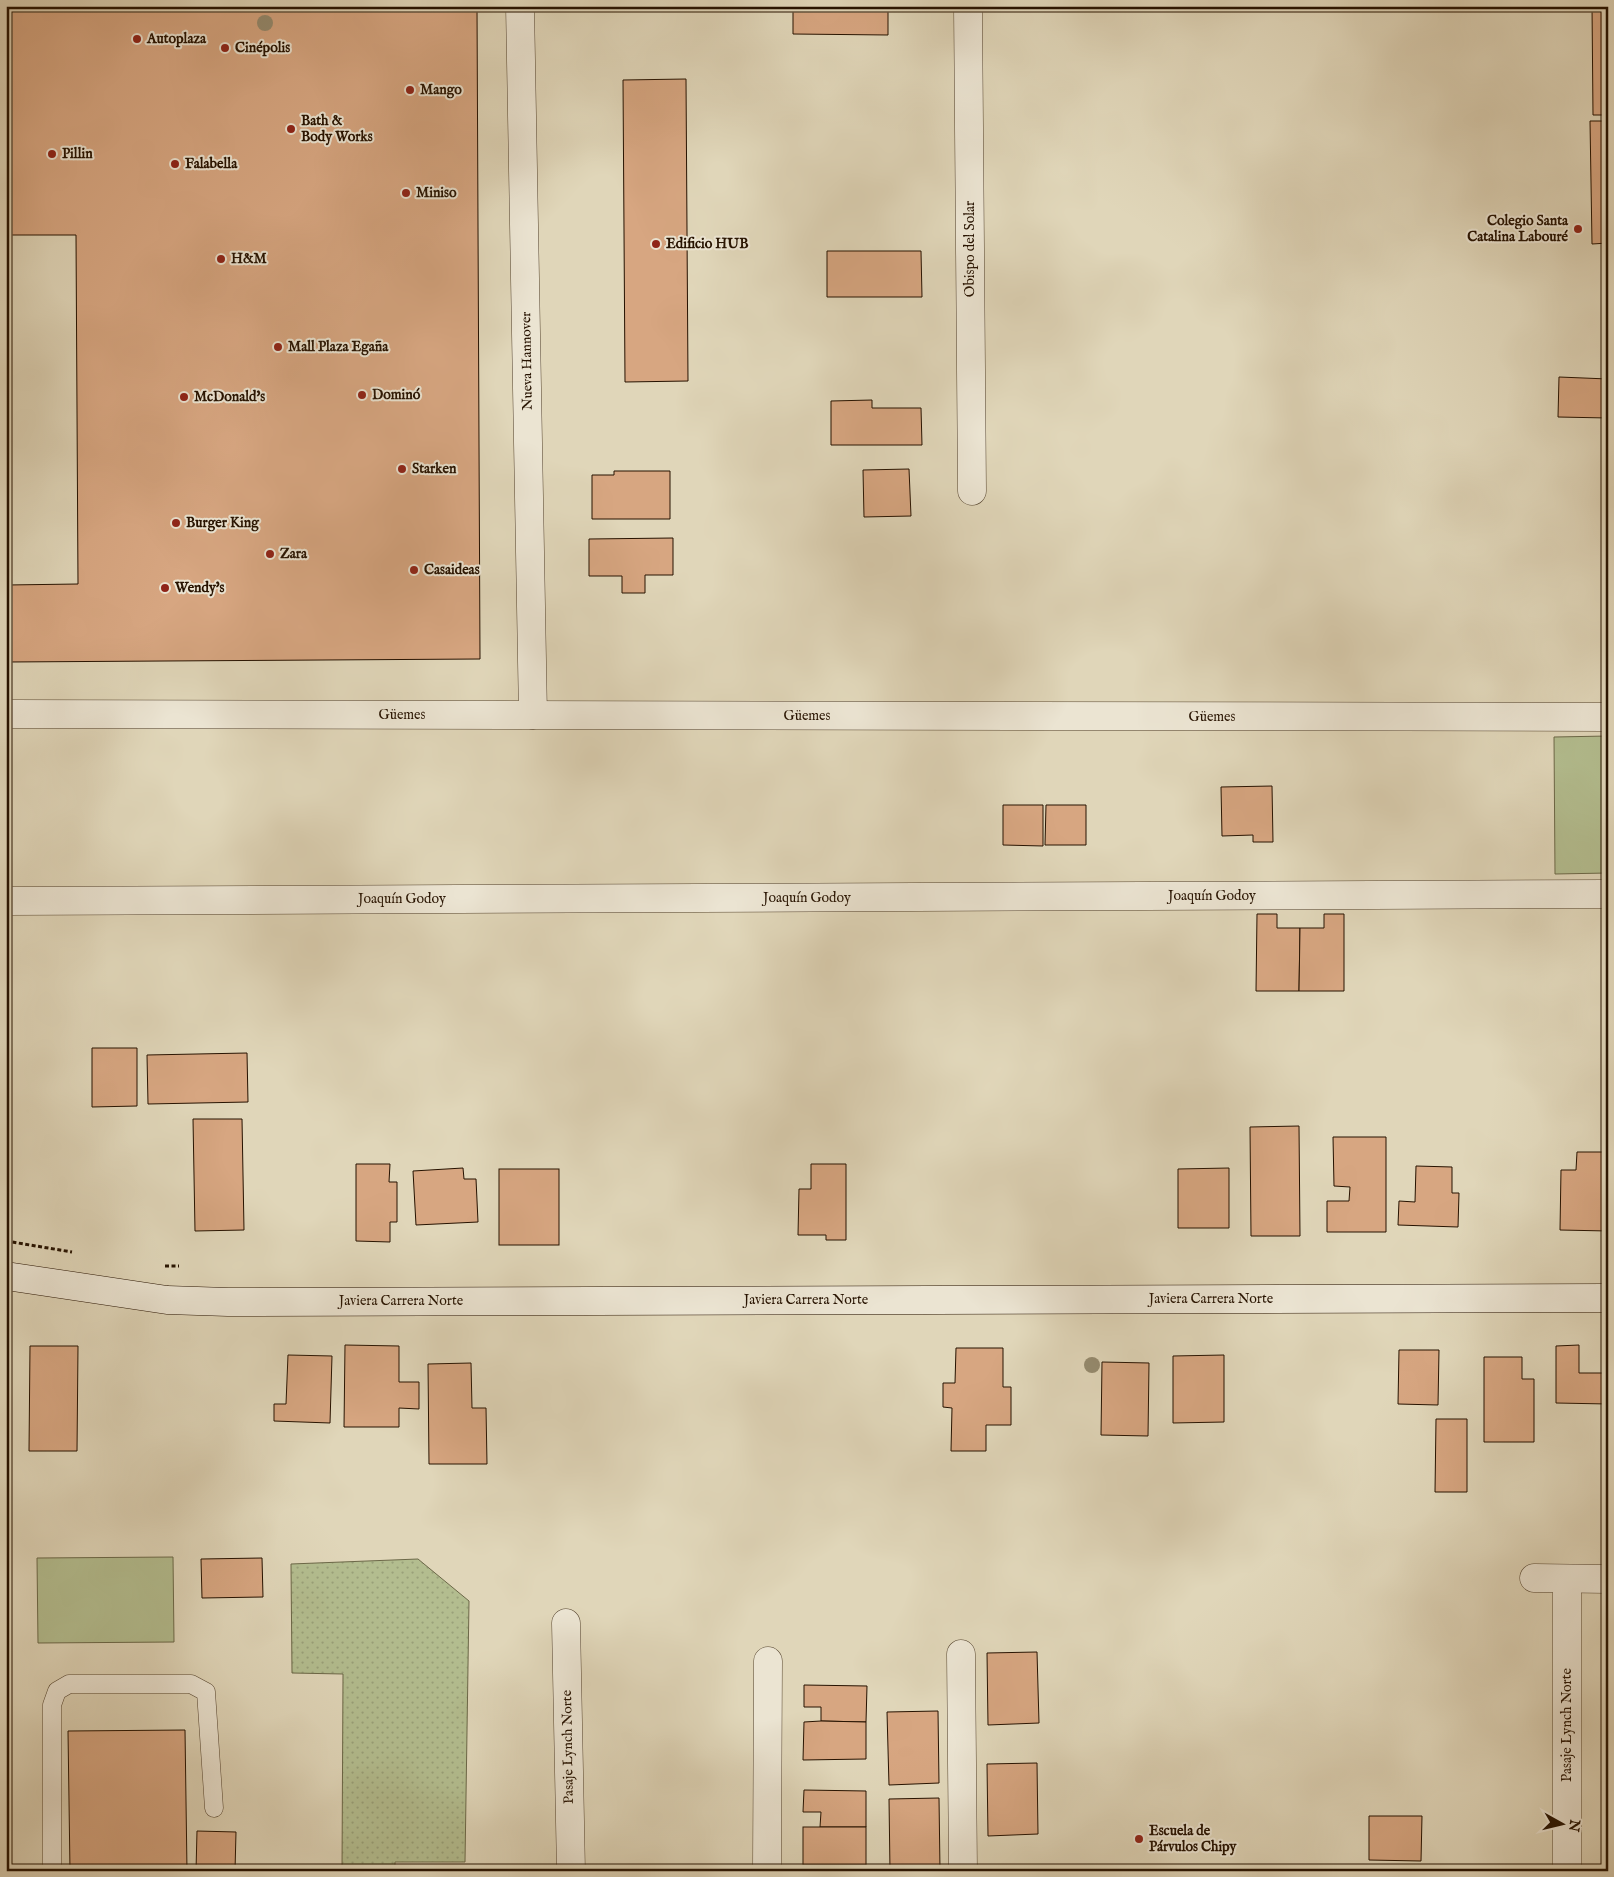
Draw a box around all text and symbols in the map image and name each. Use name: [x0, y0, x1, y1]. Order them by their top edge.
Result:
place label: Autoplaza: [146, 30, 207, 48]
marker: Autoplaza: [131, 33, 143, 45]
place label: Cinépolis: [235, 39, 290, 57]
marker: Cinépolis: [219, 42, 231, 54]
place label: Mango: [420, 81, 462, 99]
marker: Mango: [404, 84, 416, 96]
place label: Bath & Body Works: [301, 112, 373, 146]
marker: Bath & Body Works: [285, 123, 297, 135]
place label: Pillin: [62, 145, 93, 163]
marker: Pillin: [46, 148, 58, 160]
place label: Falabella: [185, 155, 238, 173]
marker: Falabella: [169, 158, 181, 170]
place label: Miniso: [416, 184, 457, 202]
marker: Miniso: [400, 187, 412, 199]
street label: Obispo del Solar: [961, 201, 979, 297]
place label: Colegio Santa Catalina Labouré: [1467, 212, 1569, 246]
marker: Colegio Santa Catalina Labouré: [1572, 223, 1584, 235]
place label: Edificio HUB: [666, 235, 749, 253]
marker: Edificio HUB: [650, 238, 662, 250]
place label: H&M: [231, 250, 268, 268]
marker: H&M: [215, 253, 227, 265]
street label: Nueva Hannover: [517, 311, 537, 411]
place label: Mall Plaza Egaña: [288, 338, 389, 356]
marker: Mall Plaza Egaña: [272, 341, 284, 353]
place label: Dominó: [372, 386, 421, 404]
place label: McDonald's: [194, 388, 265, 406]
marker: Dominó: [356, 389, 368, 401]
marker: McDonald's: [178, 391, 190, 403]
place label: Starken: [412, 460, 457, 478]
marker: Starken: [396, 463, 408, 475]
place label: Burger King: [186, 514, 260, 532]
marker: Burger King: [170, 517, 182, 529]
place label: Zara: [280, 545, 308, 563]
marker: Zara: [264, 548, 276, 560]
place label: Casaideas: [424, 561, 480, 579]
marker: Casaideas: [408, 564, 420, 576]
place label: Wendy's: [174, 579, 225, 597]
marker: Wendy's: [159, 582, 171, 594]
street label: Güemes: [379, 706, 426, 724]
street label: Güemes: [784, 707, 831, 725]
street label: Güemes: [1189, 708, 1236, 726]
street label: Joaquín Godoy: [1166, 887, 1256, 905]
street label: Joaquín Godoy: [761, 889, 851, 907]
street label: Joaquín Godoy: [356, 890, 446, 908]
street label: Javiera Carrera Norte: [1147, 1290, 1274, 1308]
street label: Javiera Carrera Norte: [742, 1291, 869, 1309]
street label: Javiera Carrera Norte: [337, 1292, 464, 1310]
street label: Pasaje Lynch Norte: [1558, 1667, 1576, 1782]
street label: Pasaje Lynch Norte: [558, 1689, 578, 1804]
north arrow: [1536, 1800, 1586, 1850]
text: N: [1564, 1817, 1584, 1833]
place label: Escuela de Párvulos Chipy: [1149, 1822, 1238, 1856]
marker: Escuela de Párvulos Chipy: [1133, 1833, 1145, 1845]

